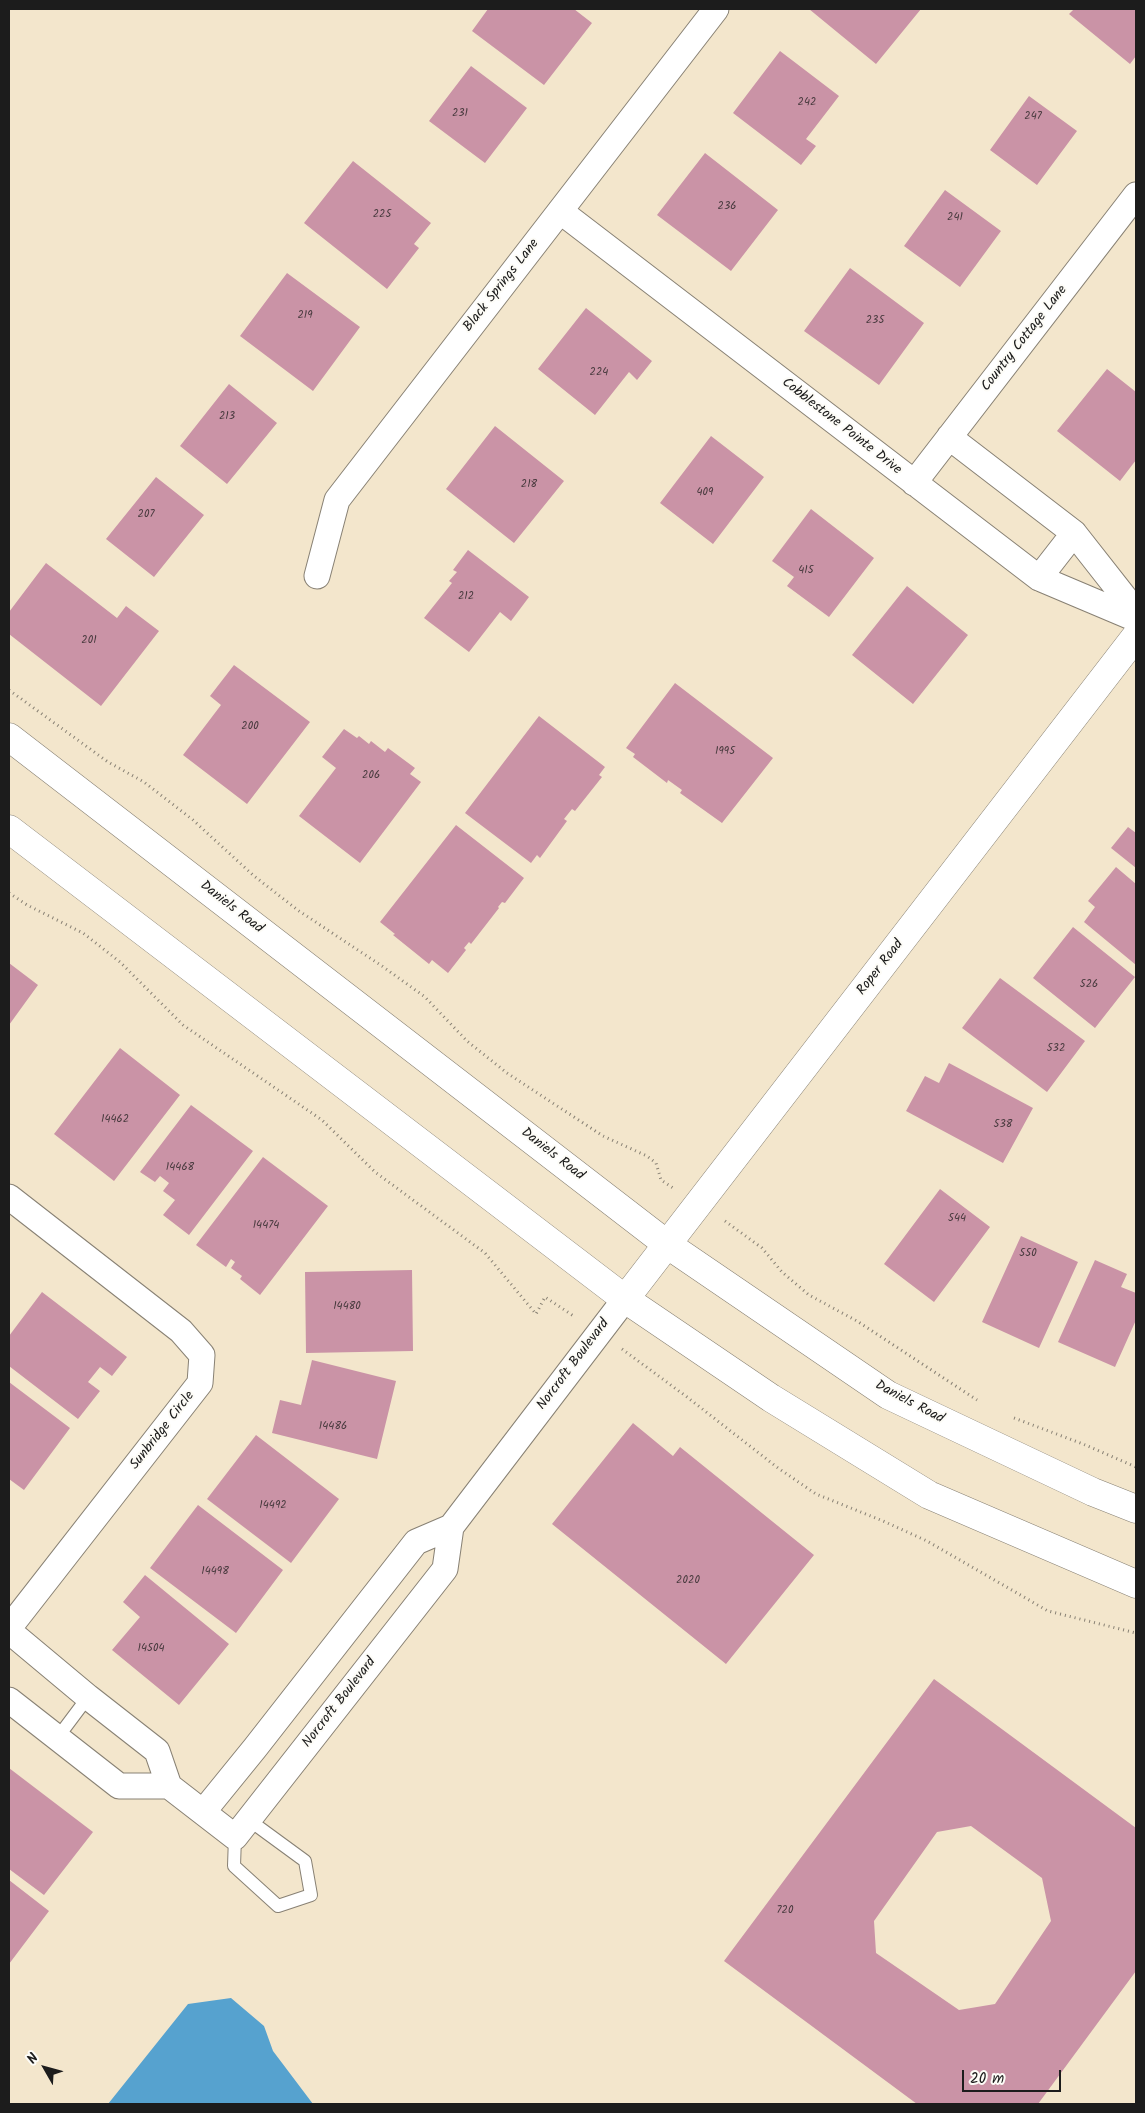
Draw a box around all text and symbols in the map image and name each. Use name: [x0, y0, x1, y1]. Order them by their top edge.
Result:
house number: 242: [798, 96, 816, 110]
house number: 231: [452, 107, 468, 121]
house number: 247: [1024, 110, 1042, 124]
house number: 236: [718, 200, 736, 214]
house number: 225: [373, 208, 391, 222]
house number: 241: [947, 211, 963, 225]
street label: Black Springs Lane: [461, 236, 543, 336]
street label: Country Cottage Lane: [978, 283, 1072, 395]
house number: 219: [297, 309, 313, 323]
house number: 235: [866, 314, 884, 328]
house number: 224: [590, 366, 608, 380]
street label: Cobblestone Pointe Drive: [778, 375, 904, 479]
house number: 213: [219, 410, 235, 424]
house number: 218: [521, 478, 537, 492]
house number: 409: [697, 486, 713, 500]
house number: 207: [138, 508, 154, 522]
house number: 415: [798, 564, 814, 578]
house number: 212: [458, 590, 474, 604]
house number: 201: [81, 634, 97, 648]
house number: 200: [241, 720, 259, 734]
house number: 1995: [715, 745, 735, 759]
house number: 206: [362, 769, 380, 783]
street label: Daniels Road: [196, 878, 266, 938]
street label: Roper Road: [854, 937, 908, 999]
house number: 526: [1080, 978, 1098, 992]
house number: 532: [1047, 1042, 1065, 1056]
house number: 14462: [101, 1113, 129, 1127]
house number: 538: [994, 1118, 1012, 1132]
street label: Daniels Road: [517, 1125, 587, 1185]
house number: 14468: [166, 1161, 194, 1175]
house number: 544: [948, 1212, 966, 1226]
house number: 14474: [253, 1219, 279, 1233]
house number: 550: [1019, 1247, 1037, 1261]
house number: 14480: [333, 1300, 361, 1314]
street label: Norcroft Boulevard: [534, 1316, 614, 1414]
street label: Daniels Road: [872, 1378, 946, 1428]
street label: Sunbridge Circle: [127, 1388, 199, 1474]
house number: 14486: [319, 1420, 347, 1434]
house number: 14492: [259, 1499, 287, 1513]
house number: 14498: [201, 1565, 229, 1579]
house number: 2020: [676, 1574, 700, 1588]
house number: 14504: [138, 1642, 164, 1656]
street label: Norcroft Boulevard: [300, 1655, 380, 1751]
house number: 720: [777, 1904, 793, 1918]
north arrow: [20, 2043, 70, 2093]
text: N: [22, 2049, 45, 2069]
scale bar: [965, 2060, 1064, 2092]
text: 20 m: [970, 2067, 1004, 2091]

